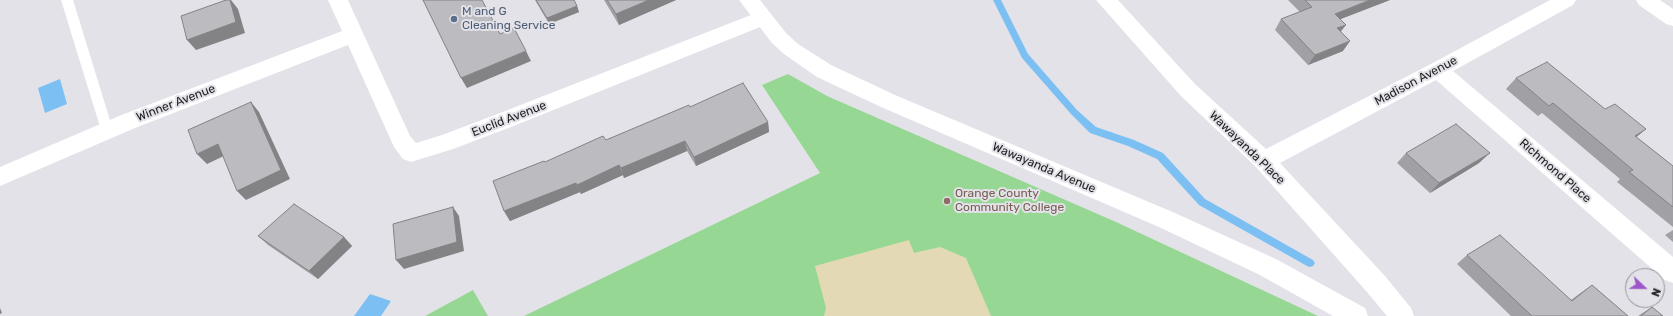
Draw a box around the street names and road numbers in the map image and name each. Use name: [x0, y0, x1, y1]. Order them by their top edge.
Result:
street label: Madison Avenue: [1372, 53, 1460, 109]
street label: Winner Avenue: [135, 81, 217, 125]
street label: Euclid Avenue: [470, 98, 548, 140]
street label: Wawayanda Place: [1206, 108, 1288, 188]
street label: Richmond Place: [1516, 136, 1594, 206]
street label: Wawayanda Avenue: [990, 140, 1098, 196]

